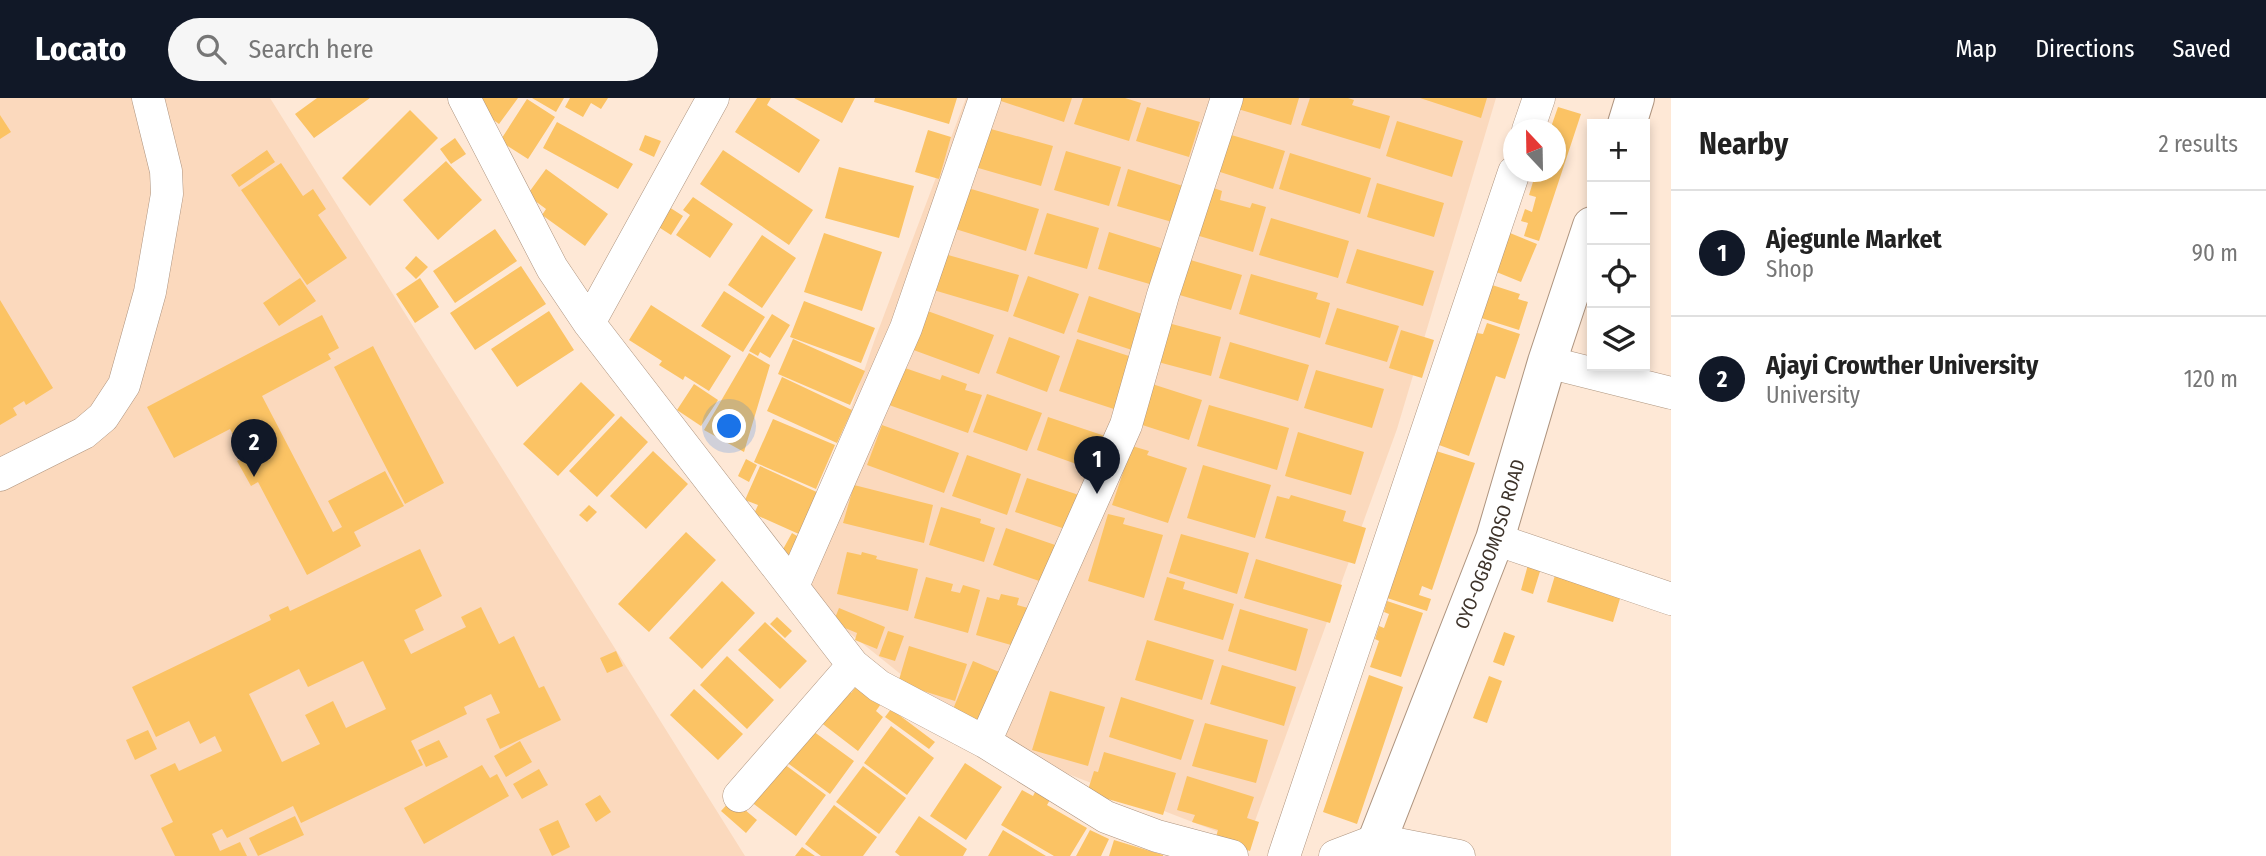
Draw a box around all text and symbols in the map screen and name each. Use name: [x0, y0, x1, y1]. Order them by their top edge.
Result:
search box: [168, 18, 658, 81]
text: Locato: [35, 29, 126, 69]
icon: search: [192, 30, 230, 68]
text: Search here: [248, 34, 374, 65]
text: Map: [1956, 35, 1997, 63]
text: Directions: [2035, 35, 2134, 63]
text: Saved: [2172, 35, 2231, 63]
north arrow: [1503, 119, 1566, 182]
map controls: [1587, 119, 1650, 371]
button: +: [1587, 119, 1650, 182]
text: Nearby: [1699, 126, 1788, 162]
text: 2 results: [2158, 130, 2238, 158]
button: −: [1587, 182, 1650, 245]
text: Ajegunle Market: [1766, 224, 1942, 255]
text: 1: [1717, 239, 1727, 267]
text: 90 m: [2192, 239, 2238, 267]
button: locate: [1587, 245, 1650, 308]
text: Shop: [1766, 255, 1814, 283]
button: layers: [1587, 308, 1650, 371]
text: Ajayi Crowther University: [1766, 350, 2038, 381]
text: 2: [1717, 365, 1727, 393]
text: 120 m: [2184, 365, 2238, 393]
text: University: [1766, 381, 1860, 409]
your location: [712, 409, 746, 443]
pin: 2: [231, 419, 277, 477]
pin: 1: [1074, 436, 1120, 494]
street label: OYO-OGBOMOSO ROAD: [1450, 456, 1530, 632]

